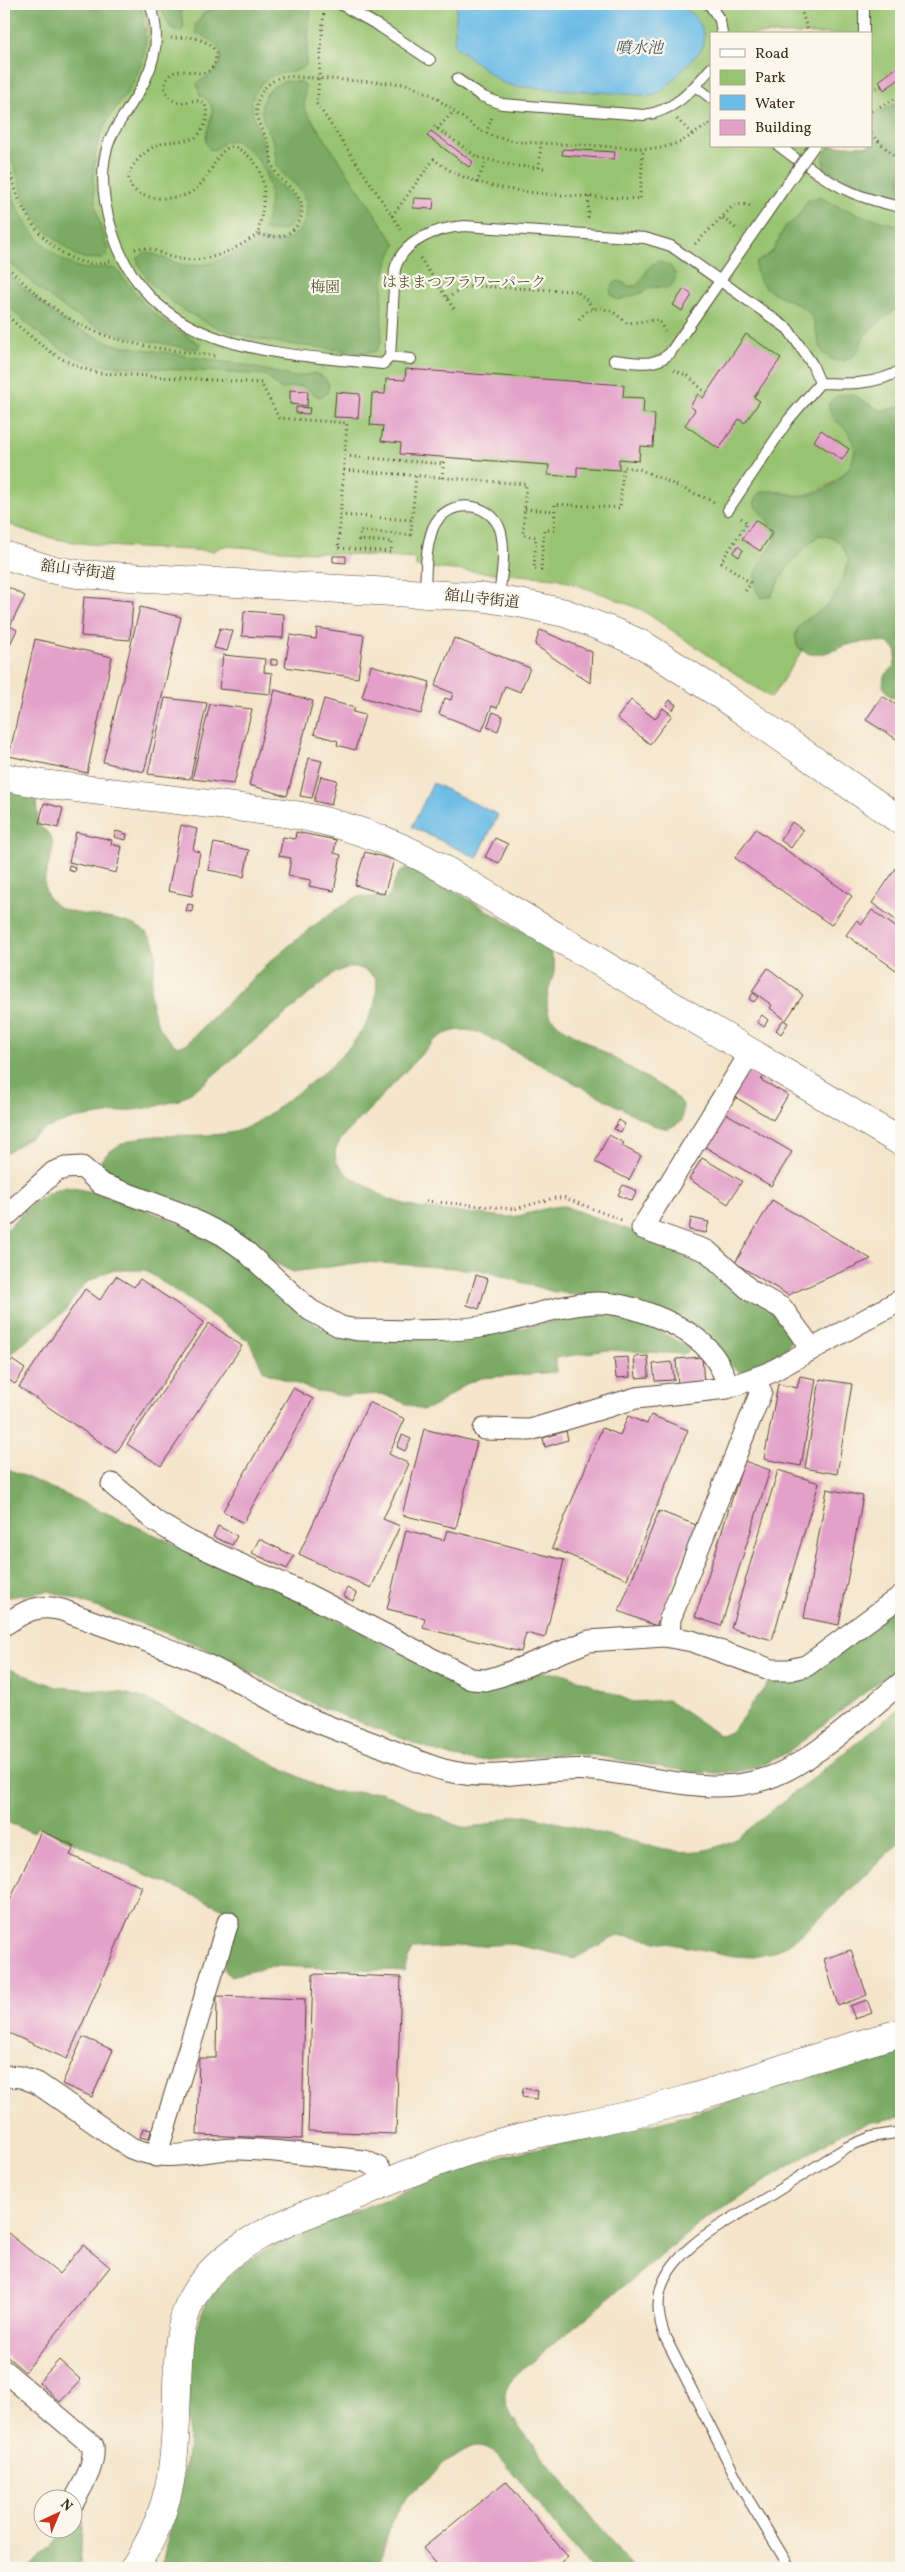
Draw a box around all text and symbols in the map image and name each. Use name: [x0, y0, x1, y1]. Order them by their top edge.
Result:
legend: [710, 32, 872, 148]
water label: 噴水池: [615, 38, 665, 60]
text: Road: [755, 44, 789, 65]
text: Park: [755, 68, 786, 89]
text: Water: [755, 94, 795, 115]
text: Building: [755, 118, 812, 139]
park label: はままつフラワーパーク: [382, 273, 546, 294]
park label: 梅園: [310, 278, 340, 299]
street label: 舘山寺街道: [39, 556, 117, 586]
street label: 舘山寺街道: [444, 586, 520, 614]
north arrow: [32, 2490, 82, 2540]
text: N: [56, 2495, 76, 2516]

